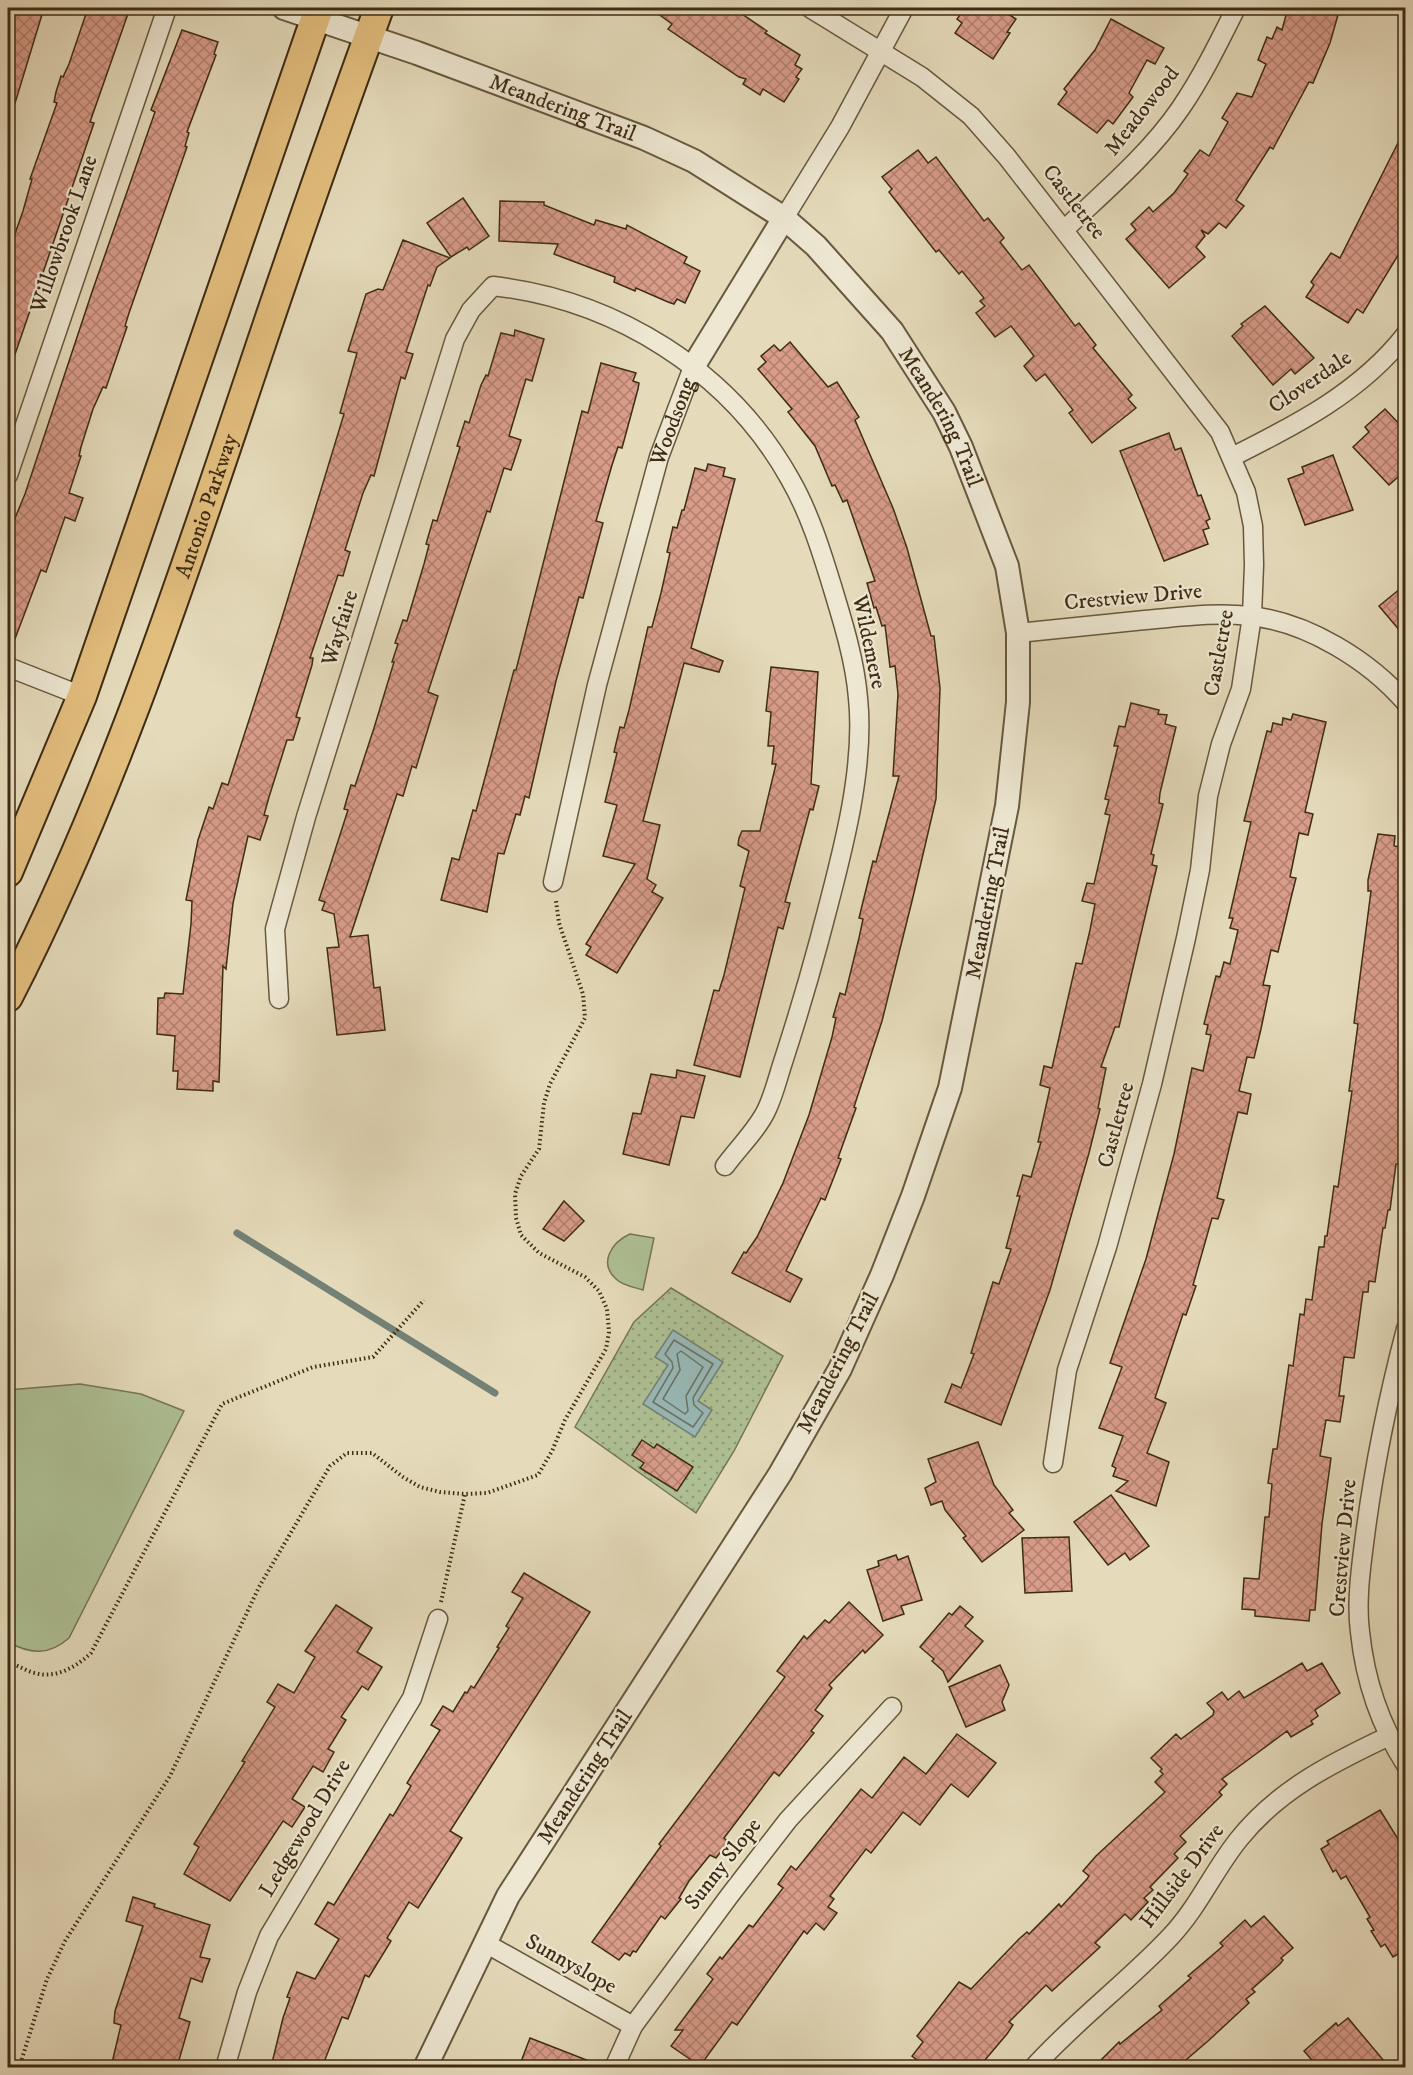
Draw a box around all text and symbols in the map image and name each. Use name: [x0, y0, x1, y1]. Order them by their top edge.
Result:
street label: Meadowood: [1099, 61, 1185, 161]
street label: Meandering Trail: [485, 68, 640, 147]
street label: Willowbrook Lane: [24, 152, 104, 317]
street label: Castletree: [1036, 159, 1112, 245]
street label: Meandering Trail: [892, 342, 989, 491]
street label: Cloverdale: [1263, 344, 1357, 420]
street label: Woodsong: [643, 374, 701, 470]
street label: Antonio Parkway: [169, 430, 244, 582]
street label: Crestview Drive: [1063, 578, 1203, 616]
street label: Wayfaire: [315, 587, 364, 670]
street label: Wildemere: [846, 592, 892, 691]
street label: Castletree: [1198, 608, 1240, 698]
street label: Meandering Trail: [960, 824, 1016, 982]
street label: Castletree: [1092, 1079, 1140, 1171]
street label: Meandering Trail: [791, 1288, 885, 1438]
street label: Crestview Drive: [1324, 1478, 1362, 1618]
street label: Meandering Trail: [532, 1704, 639, 1849]
street label: Ledgewood Drive: [253, 1754, 357, 1902]
street label: Sunny Slope: [679, 1813, 767, 1915]
street label: Hillside Drive: [1134, 1818, 1230, 1934]
street label: Sunnyslope: [521, 1928, 621, 2000]

